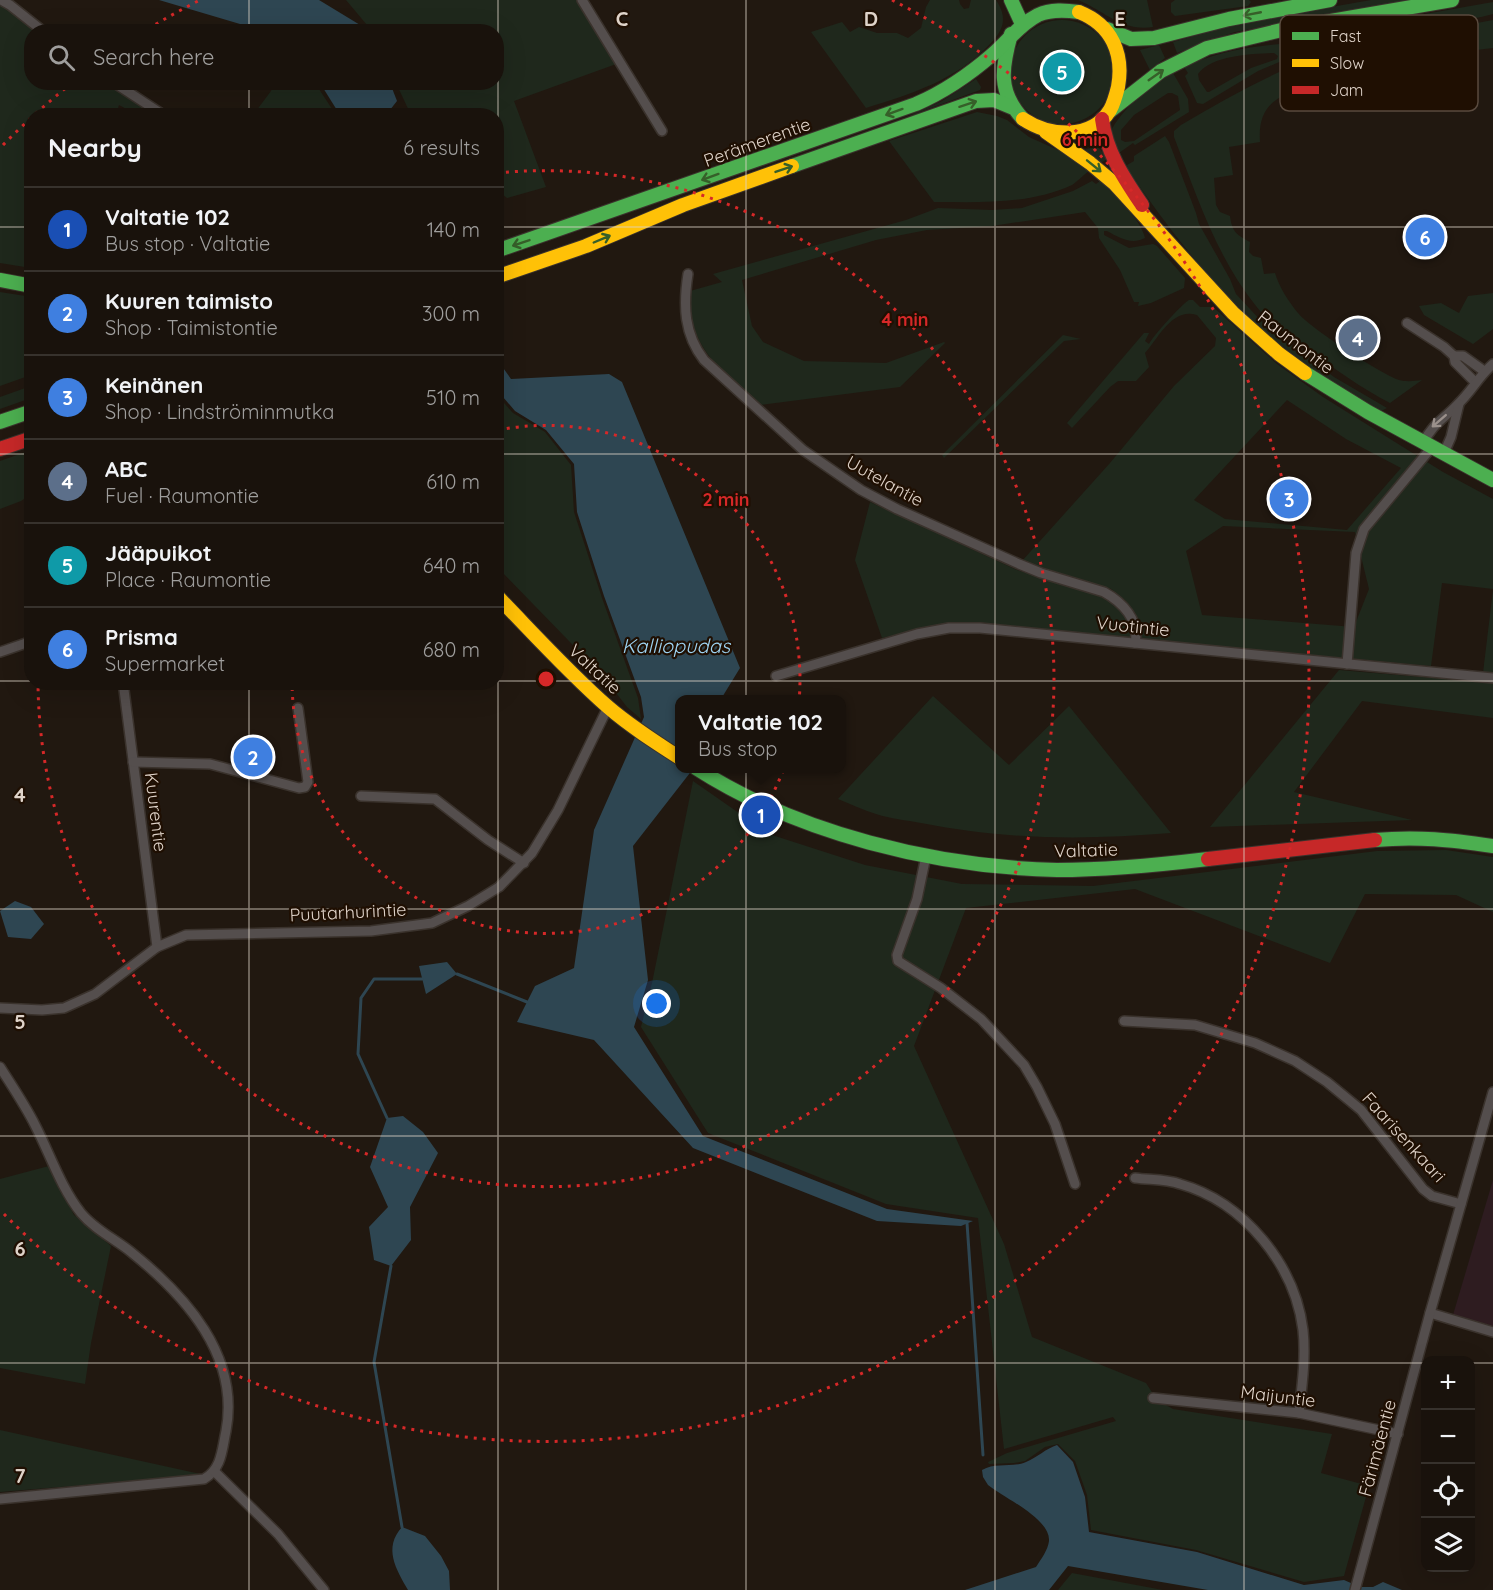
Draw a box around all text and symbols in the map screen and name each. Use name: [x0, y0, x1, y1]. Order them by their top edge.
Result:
text: C: [616, 6, 629, 31]
text: D: [864, 6, 878, 31]
text: E: [1114, 6, 1126, 31]
one-way arrow: [1243, 9, 1262, 20]
legend: [1280, 15, 1478, 111]
search box: [24, 24, 504, 90]
text: Fast: [1330, 26, 1361, 46]
icon: search: [45, 41, 78, 74]
text: Search here: [93, 43, 214, 71]
pin: 5: [1042, 50, 1082, 94]
text: Slow: [1330, 53, 1364, 73]
one-way arrow: [1147, 69, 1163, 81]
text: Jam: [1330, 80, 1363, 100]
one-way arrow: [958, 98, 977, 109]
one-way arrow: [885, 108, 904, 119]
street label: Perämerentie: [700, 112, 814, 172]
text: 6 min: [1062, 128, 1108, 151]
text: Nearby: [48, 131, 142, 164]
text: 6 results: [403, 135, 480, 160]
one-way arrow: [1086, 160, 1102, 173]
one-way arrow: [774, 163, 793, 174]
one-way arrow: [701, 173, 720, 184]
text: Valtatie 102: [105, 203, 230, 231]
pin: 6: [1406, 214, 1444, 260]
text: 1: [64, 217, 71, 242]
text: 140 m: [427, 217, 480, 242]
text: Bus stop · Valtatie: [105, 231, 270, 256]
one-way arrow: [592, 233, 610, 244]
one-way arrow: [512, 238, 531, 249]
text: Kuuren taimisto: [105, 287, 273, 315]
text: 2: [62, 301, 73, 326]
text: 300 m: [422, 301, 480, 326]
street label: Raumontie: [1253, 305, 1339, 379]
text: 4 min: [881, 308, 929, 331]
text: Shop · Taimistontie: [105, 315, 278, 340]
pin: 4: [1338, 316, 1378, 360]
text: Keinänen: [105, 371, 203, 399]
text: 3: [62, 385, 73, 410]
text: 510 m: [426, 385, 480, 410]
text: Shop · Lindströminmutka: [105, 399, 334, 424]
one-way arrow: [1432, 414, 1447, 428]
street label: Uutelantie: [842, 450, 928, 512]
text: ABC: [105, 455, 147, 483]
text: 4: [62, 469, 73, 494]
text: 610 m: [426, 469, 480, 494]
pin: 3: [1270, 476, 1308, 522]
text: Fuel · Raumontie: [105, 483, 259, 508]
text: 2 min: [703, 488, 749, 511]
text: Jääpuikot: [105, 539, 212, 567]
text: 5: [62, 553, 73, 578]
text: 640 m: [423, 553, 480, 578]
text: Place · Raumontie: [105, 567, 271, 592]
street label: Vuotintie: [1095, 611, 1171, 641]
text: Prisma: [105, 623, 178, 651]
water label: Kalliopudas: [622, 633, 732, 658]
text: 6: [62, 637, 73, 662]
text: 680 m: [423, 637, 480, 662]
street label: Valtatie: [564, 639, 626, 699]
text: Supermarket: [105, 651, 225, 676]
centre of rings: [536, 669, 556, 689]
popup: [675, 695, 846, 773]
text: Valtatie 102: [698, 708, 823, 736]
pin: 2: [234, 734, 272, 780]
text: Bus stop: [698, 736, 777, 761]
street label: Kuurentie: [140, 771, 172, 853]
text: 4: [14, 782, 26, 807]
pin: 1: [742, 792, 780, 838]
street label: Valtatie: [1054, 837, 1118, 863]
street label: Puutarhurintie: [289, 897, 407, 927]
your location: [642, 989, 671, 1018]
text: 5: [14, 1009, 26, 1034]
street label: Faarisenkaari: [1357, 1087, 1451, 1187]
text: 6: [14, 1236, 26, 1261]
map controls: [1421, 1356, 1475, 1572]
button: +: [1421, 1356, 1475, 1410]
street label: Maijuntie: [1239, 1380, 1317, 1412]
street label: Färimäentie: [1353, 1397, 1401, 1499]
button: −: [1421, 1410, 1475, 1464]
text: 7: [15, 1463, 26, 1488]
button: locate: [1421, 1464, 1475, 1518]
button: layers: [1421, 1518, 1475, 1572]

